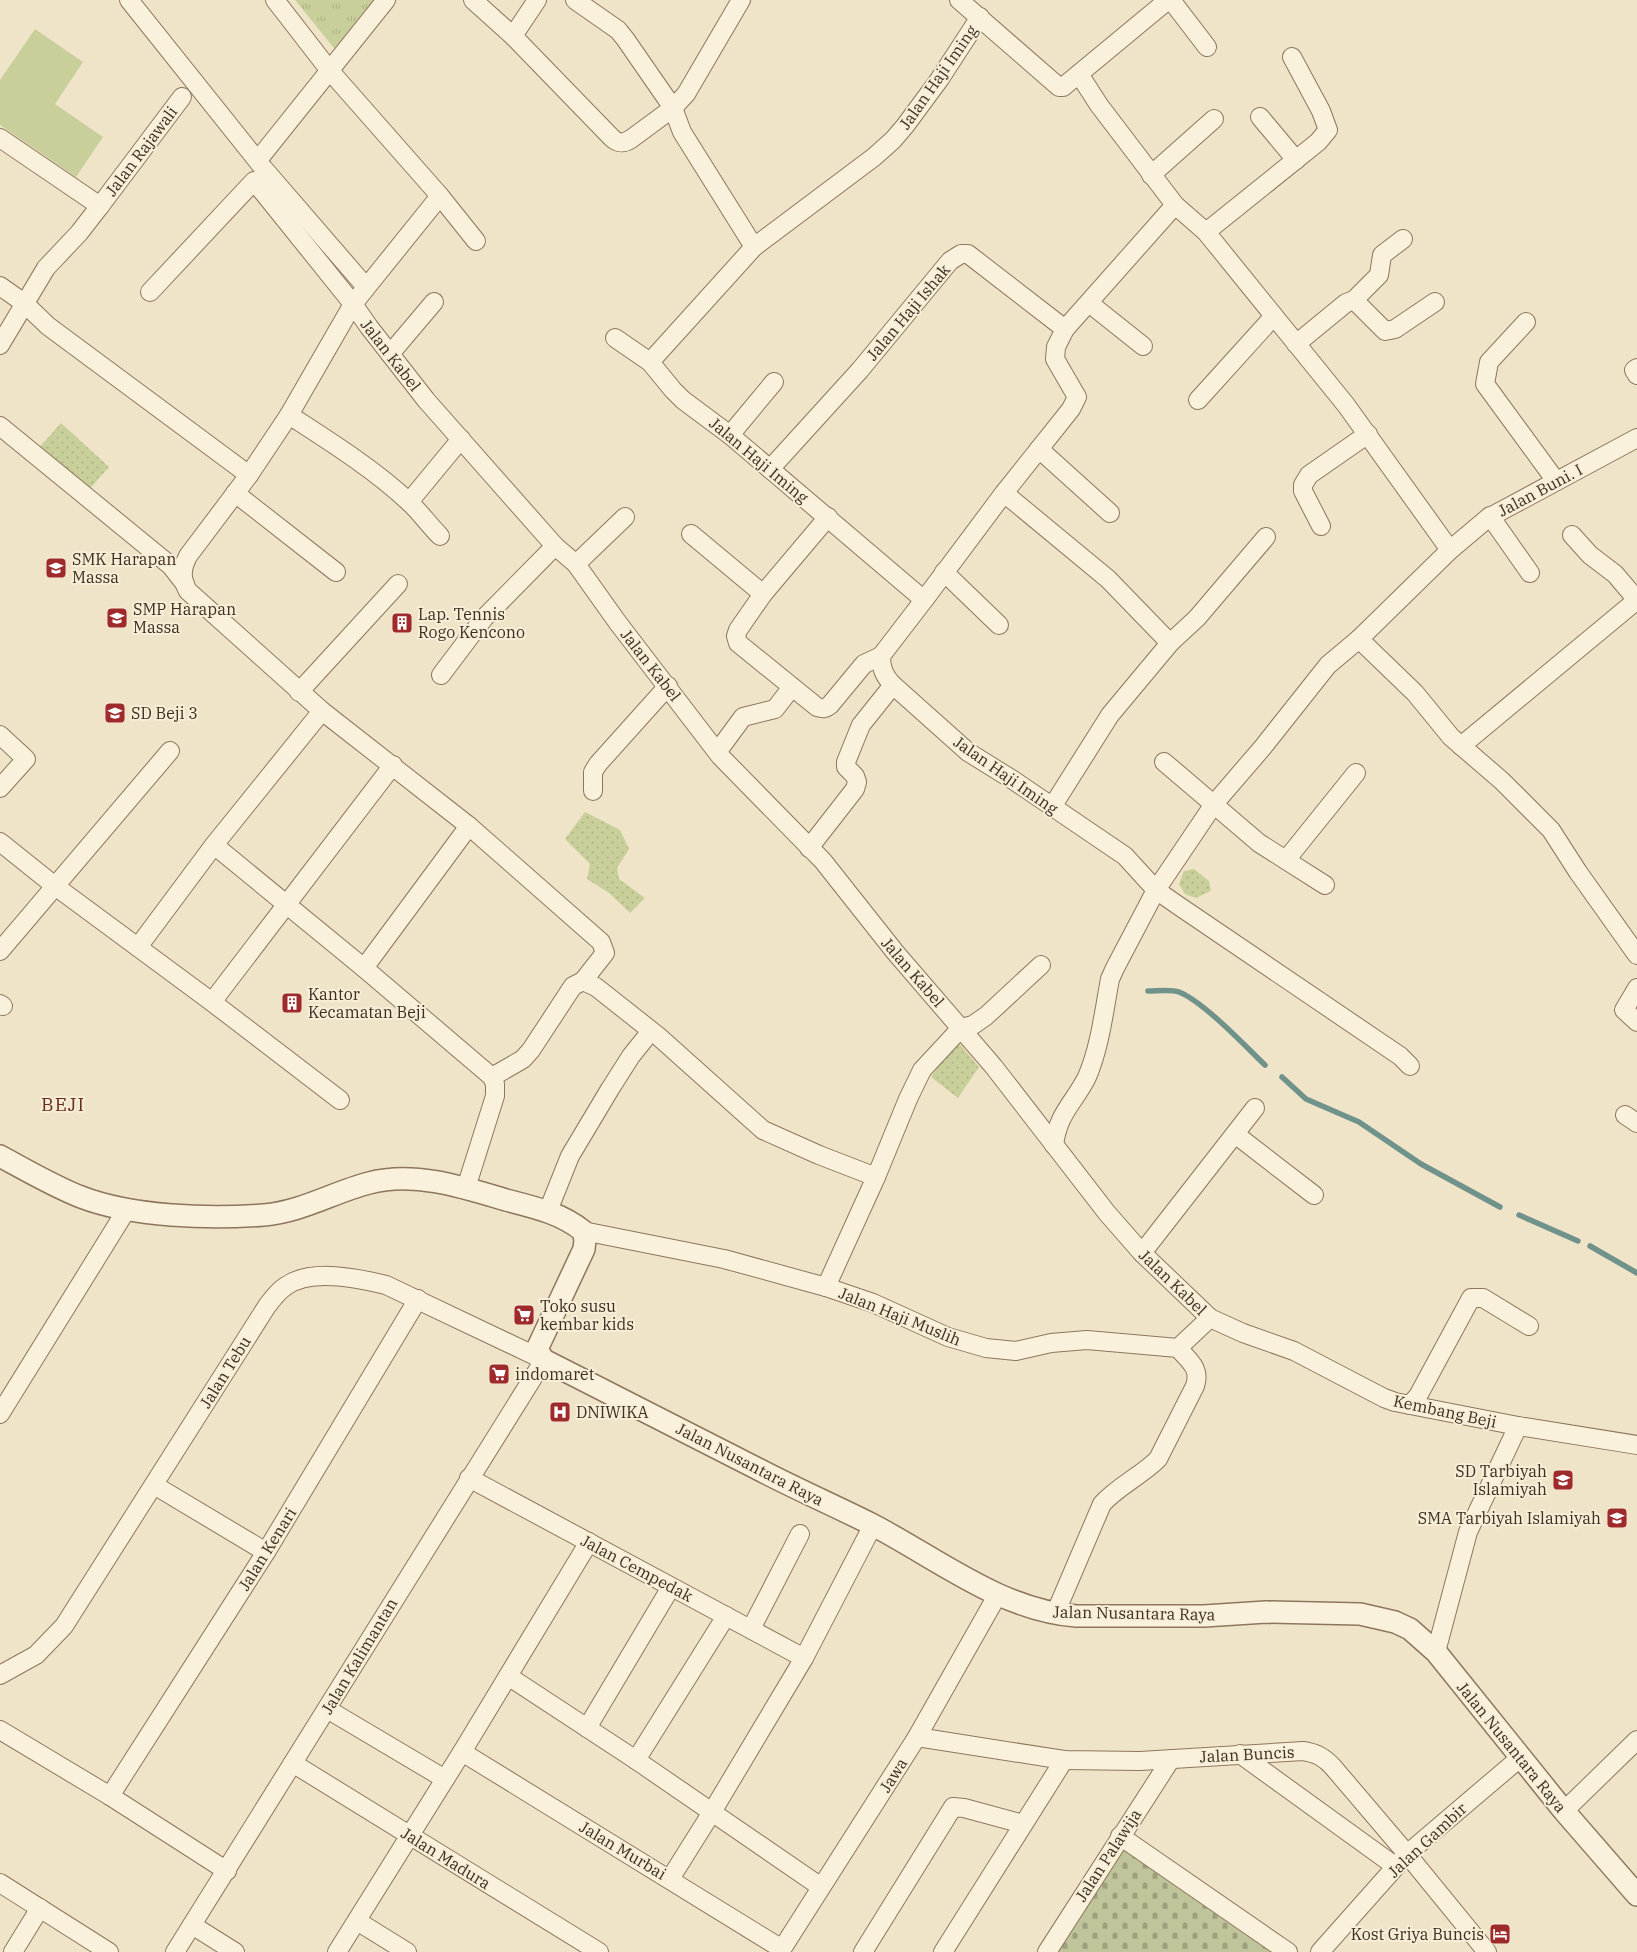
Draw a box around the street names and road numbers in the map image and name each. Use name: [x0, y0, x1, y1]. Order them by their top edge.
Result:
street label: Jalan Haji Iming: [894, 21, 982, 133]
street label: Jalan Rajawali: [101, 102, 181, 200]
street label: Jalan Haji Ishak: [862, 259, 955, 364]
street label: Jalan Kabel: [357, 315, 426, 395]
street label: Jalan Haji Iming: [705, 413, 813, 507]
street label: Jalan Buni. I: [1494, 459, 1586, 521]
street label: Jalan Kabel: [617, 625, 686, 705]
street label: Jalan Haji Iming: [950, 731, 1062, 819]
street label: Jalan Kabel: [877, 933, 949, 1011]
street label: Jalan Kabel: [1135, 1245, 1211, 1319]
street label: Jalan Haji Muslih: [836, 1282, 964, 1350]
street label: Jalan Tebu: [195, 1332, 255, 1412]
street label: Kembang Beji: [1392, 1390, 1498, 1432]
street label: Jalan Nusantara Raya: [673, 1418, 827, 1510]
street label: Jalan Kenari: [234, 1504, 300, 1594]
street label: Jalan Cempedak: [578, 1530, 697, 1606]
street label: Jalan Kalimantan: [316, 1594, 402, 1718]
street label: Jalan Nusantara Raya: [1052, 1602, 1216, 1624]
street label: Jalan Nusantara Raya: [1453, 1677, 1571, 1817]
street label: Jalan Buncis: [1199, 1742, 1295, 1766]
street label: Jawa: [875, 1754, 911, 1796]
street label: Jalan Gambir: [1383, 1798, 1471, 1882]
street label: Jalan Palawija: [1071, 1805, 1146, 1905]
street label: Jalan Murbai: [576, 1816, 670, 1884]
street label: Jalan Madura: [398, 1823, 495, 1894]

